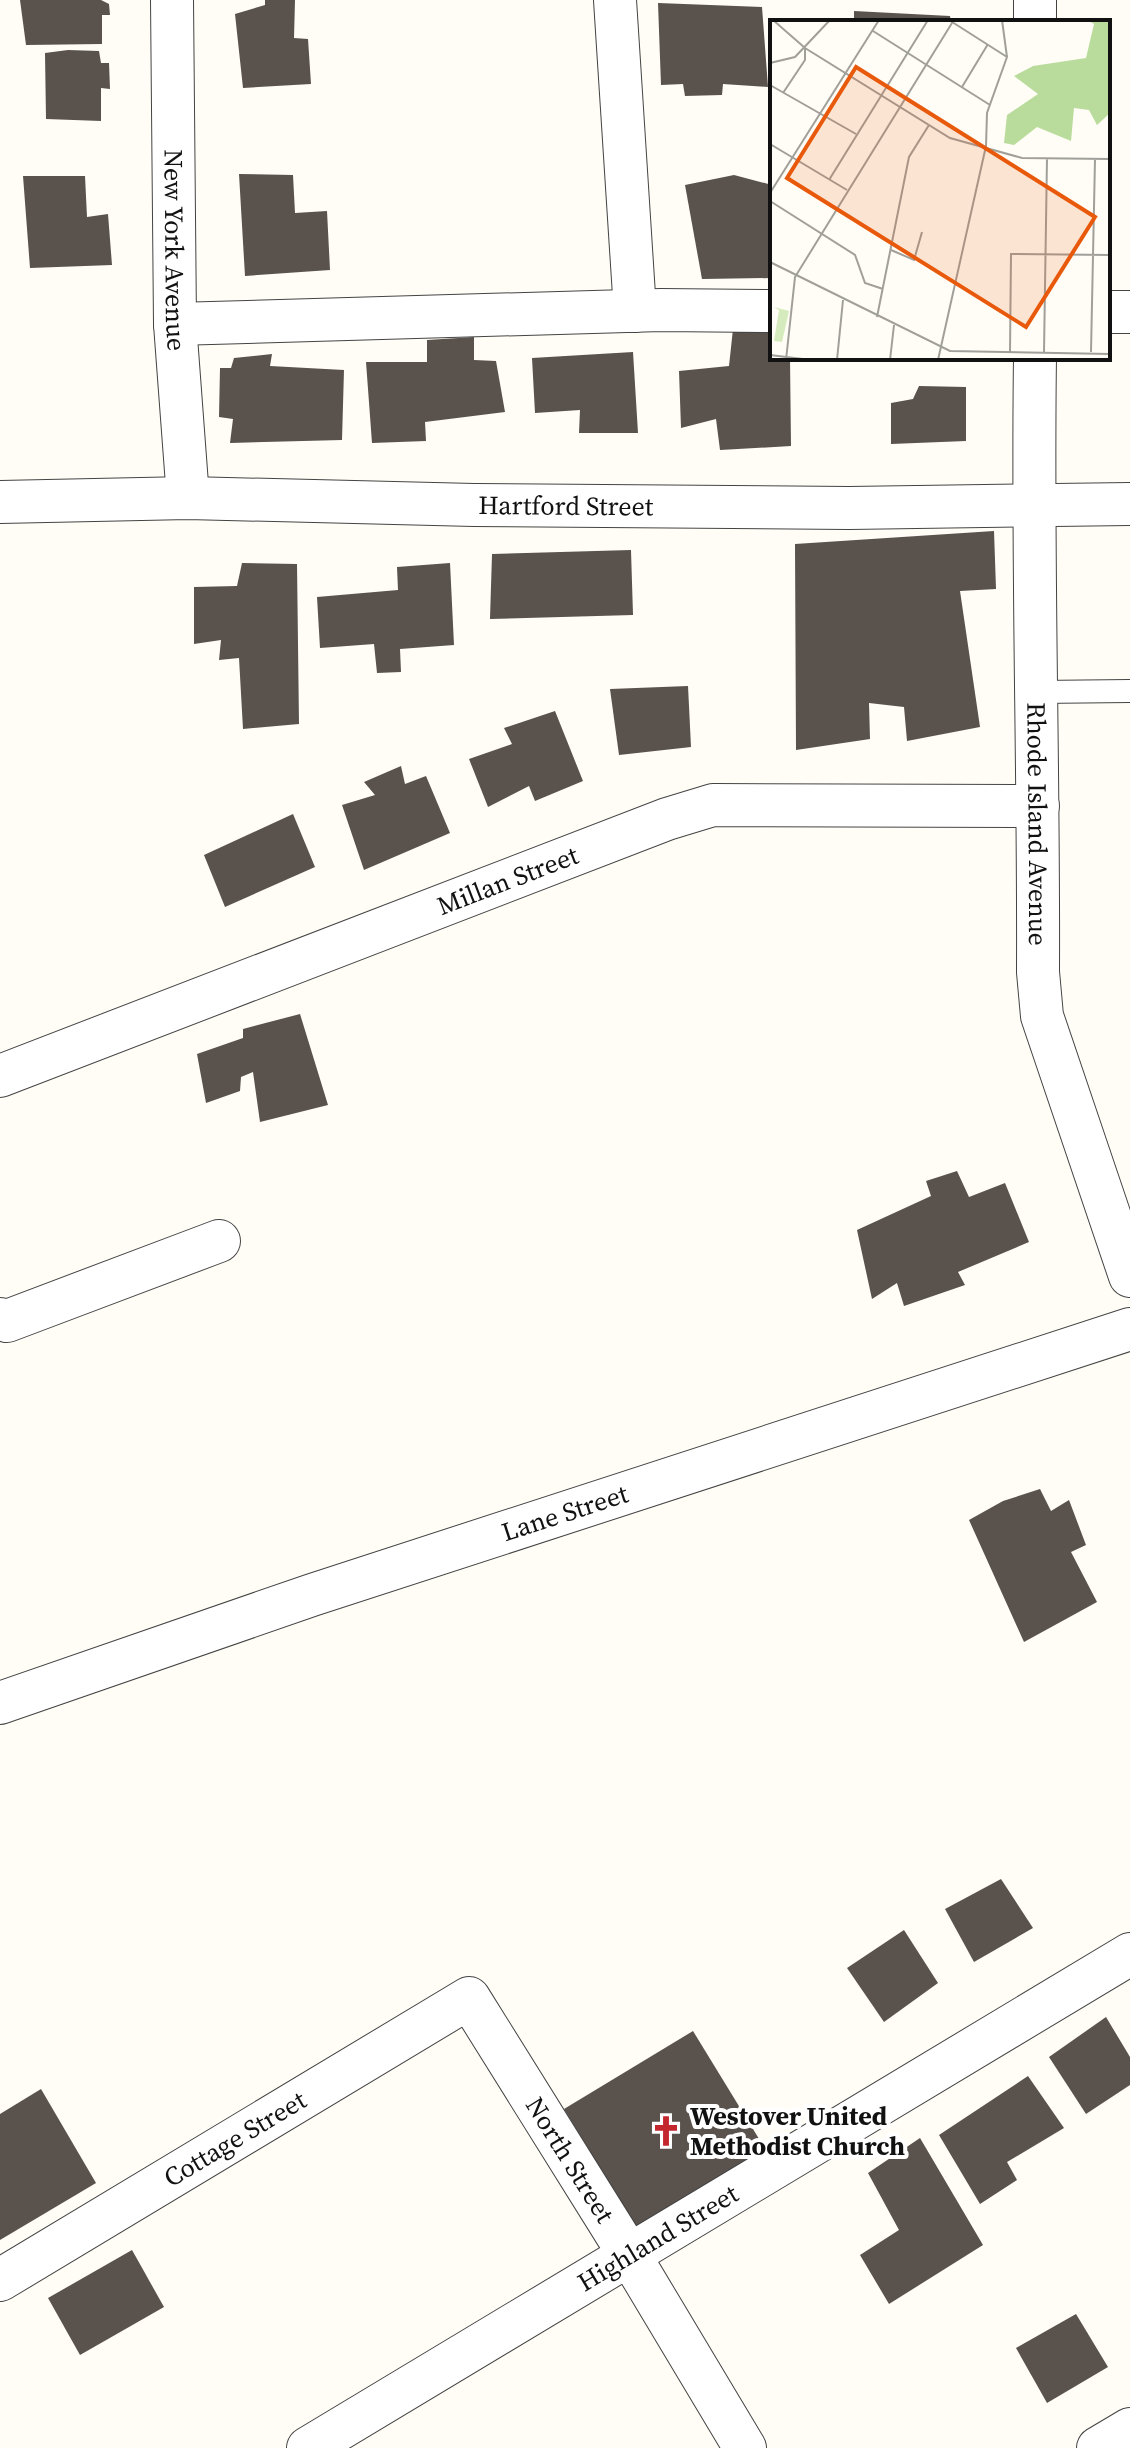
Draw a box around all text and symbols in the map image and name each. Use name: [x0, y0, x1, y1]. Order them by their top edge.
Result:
inset map: [770, 20, 1110, 360]
street label: New York Avenue: [155, 149, 195, 352]
street label: Hartford Street: [478, 487, 654, 524]
street label: Rhode Island Avenue: [1018, 702, 1056, 946]
street label: Millan Street: [432, 837, 584, 924]
street label: Lane Street: [497, 1475, 633, 1550]
street label: Cottage Street: [157, 2082, 313, 2196]
street label: North Street: [517, 2090, 623, 2230]
place label: Westover United Methodist Church: [690, 2098, 905, 2164]
church icon: Westover United Methodist Church: [649, 2114, 683, 2148]
street label: Highland Street: [571, 2175, 745, 2300]

